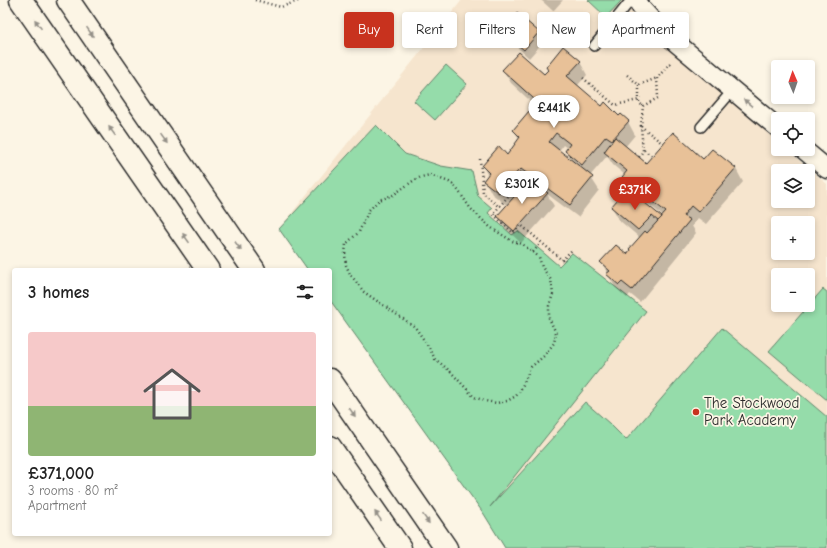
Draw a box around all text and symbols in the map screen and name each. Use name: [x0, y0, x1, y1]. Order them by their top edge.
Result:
chip: Buy: [344, 12, 394, 48]
chip: Rent: [402, 12, 457, 48]
chip: Filters: [465, 12, 529, 48]
chip: New: [537, 12, 590, 48]
chip: Apartment: [598, 12, 689, 48]
one-way arrow: [34, 19, 42, 29]
one-way arrow: [86, 27, 94, 37]
north arrow: [771, 60, 815, 104]
map controls: [771, 60, 815, 312]
pin: £441K: [526, 95, 582, 129]
one-way arrow: [743, 98, 754, 107]
text: £441K: [537, 100, 571, 115]
button: locate: [771, 112, 815, 156]
one-way arrow: [108, 126, 116, 136]
one-way arrow: [160, 134, 168, 144]
button: layers: [771, 164, 815, 208]
pin: £301K: [494, 171, 550, 205]
text: £301K: [505, 176, 539, 191]
pin: £371K: [607, 177, 663, 211]
text: £371K: [618, 182, 652, 197]
button: +: [771, 216, 815, 260]
one-way arrow: [182, 233, 190, 243]
one-way arrow: [234, 241, 242, 251]
button: −: [771, 268, 815, 312]
icon: filters: [294, 281, 316, 303]
text: 3 homes: [28, 283, 89, 302]
icon: home: [136, 358, 208, 430]
place label: The Stockwood Park Academy: [704, 394, 799, 429]
one-way arrow: [348, 407, 356, 417]
marker: The Stockwood Park Academy: [691, 407, 701, 417]
text: £371,000: [28, 464, 94, 483]
text: 3 rooms · 80 m²: [28, 483, 118, 498]
text: Apartment: [28, 498, 86, 513]
one-way arrow: [374, 511, 382, 521]
one-way arrow: [422, 514, 430, 524]

